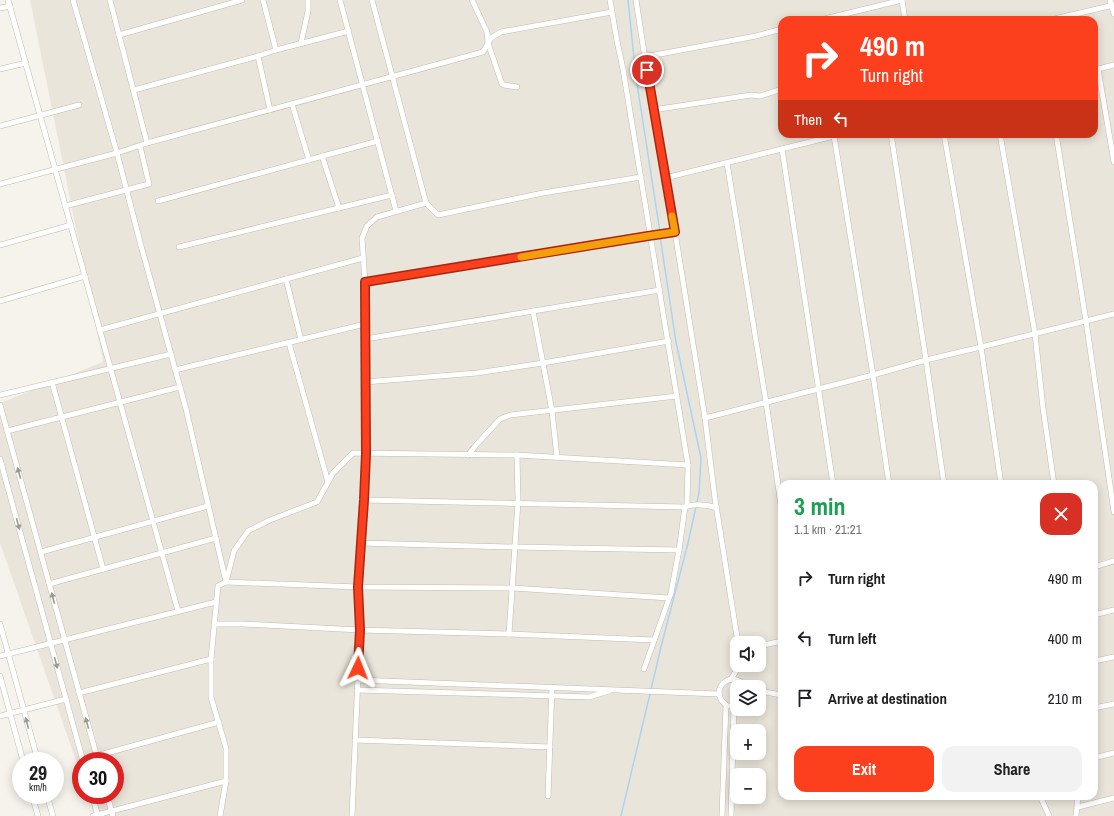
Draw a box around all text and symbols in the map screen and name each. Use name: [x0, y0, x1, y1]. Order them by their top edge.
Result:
text: 490 m: [860, 27, 925, 65]
icon: right: [794, 32, 846, 84]
pin: [630, 53, 664, 87]
icon: arrive: [636, 59, 658, 81]
text: Turn right: [860, 63, 923, 88]
icon: left: [830, 108, 852, 130]
text: Then: [794, 109, 822, 130]
one-way arrow: [16, 466, 22, 478]
text: 3 min: [794, 490, 845, 522]
button: close: [1040, 493, 1082, 535]
one-way arrow: [15, 518, 21, 530]
text: 1.1 km · 21:21: [794, 521, 862, 538]
icon: right: [794, 567, 816, 589]
text: Turn right: [828, 568, 885, 589]
text: 490 m: [1048, 568, 1082, 589]
one-way arrow: [50, 592, 56, 604]
icon: left: [794, 627, 816, 649]
text: Turn left: [828, 628, 876, 649]
text: 400 m: [1048, 628, 1082, 649]
map controls: [730, 636, 766, 804]
button: sound: [730, 636, 766, 672]
position arrow: [337, 647, 379, 689]
one-way arrow: [53, 657, 59, 669]
button: layers: [730, 680, 766, 716]
icon: arrive: [794, 687, 816, 709]
text: Arrive at destination: [828, 688, 947, 709]
text: 210 m: [1048, 688, 1082, 709]
one-way arrow: [24, 717, 30, 730]
one-way arrow: [84, 717, 90, 730]
button: +: [730, 724, 766, 760]
button: Exit: [794, 746, 934, 792]
button: Share: [942, 746, 1082, 792]
speed limit sign: 30: [72, 752, 124, 804]
text: 29: [29, 759, 47, 786]
button: −: [730, 768, 766, 804]
text: km/h: [29, 781, 47, 794]

